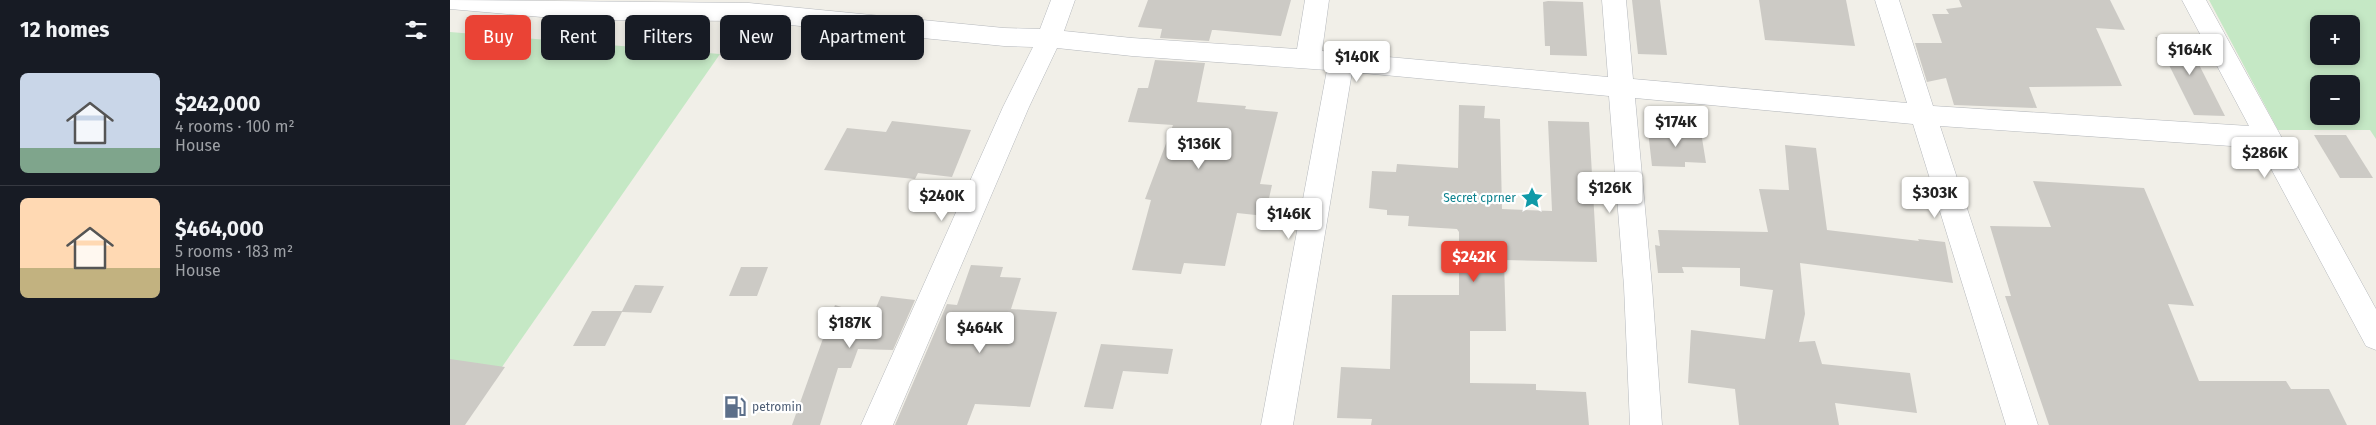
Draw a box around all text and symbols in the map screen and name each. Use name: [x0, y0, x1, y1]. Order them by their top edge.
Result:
chip: Buy: [465, 15, 531, 60]
chip: Rent: [541, 15, 615, 60]
chip: Filters: [625, 15, 710, 60]
chip: New: [720, 15, 791, 60]
chip: Apartment: [801, 15, 924, 60]
map controls: [2310, 15, 2360, 125]
button: +: [2310, 15, 2360, 65]
icon: filters: [402, 16, 430, 44]
text: 12 homes: [20, 17, 109, 43]
pin: $164K: [2155, 34, 2225, 76]
text: $164K: [2168, 40, 2212, 59]
pin: $140K: [1322, 41, 1392, 83]
text: $140K: [1335, 47, 1379, 66]
button: −: [2310, 75, 2360, 125]
text: $242,000: [175, 91, 260, 117]
icon: home: [60, 93, 120, 153]
pin: $174K: [1641, 106, 1711, 148]
text: $174K: [1655, 112, 1697, 131]
text: 4 rooms · 100 m²: [175, 117, 295, 136]
pin: $136K: [1164, 128, 1234, 170]
text: $136K: [1177, 134, 1221, 153]
text: House: [175, 136, 221, 155]
pin: $286K: [2230, 136, 2300, 179]
text: $286K: [2242, 143, 2288, 162]
pin: $126K: [1575, 172, 1645, 214]
pin: $303K: [1900, 176, 1970, 219]
text: $126K: [1588, 178, 1632, 197]
pin: $240K: [907, 180, 977, 222]
text: $303K: [1913, 183, 1957, 202]
place icon: Secret cprner: [1519, 185, 1545, 211]
text: $240K: [920, 186, 964, 205]
place label: Secret cprner: [1443, 191, 1516, 205]
pin: $146K: [1254, 198, 1324, 240]
text: $146K: [1267, 204, 1311, 223]
text: $464,000: [175, 216, 264, 242]
icon: home: [60, 218, 120, 278]
pin: $242K: [1439, 240, 1509, 283]
text: 5 rooms · 183 m²: [175, 242, 293, 261]
text: $242K: [1452, 247, 1496, 266]
text: House: [175, 261, 221, 280]
pin: $187K: [815, 306, 885, 349]
pin: $464K: [945, 312, 1015, 354]
text: $187K: [829, 313, 871, 332]
text: $464K: [957, 318, 1003, 337]
fuel station icon: petromin: [722, 394, 748, 420]
place label: petromin: [752, 400, 802, 414]

